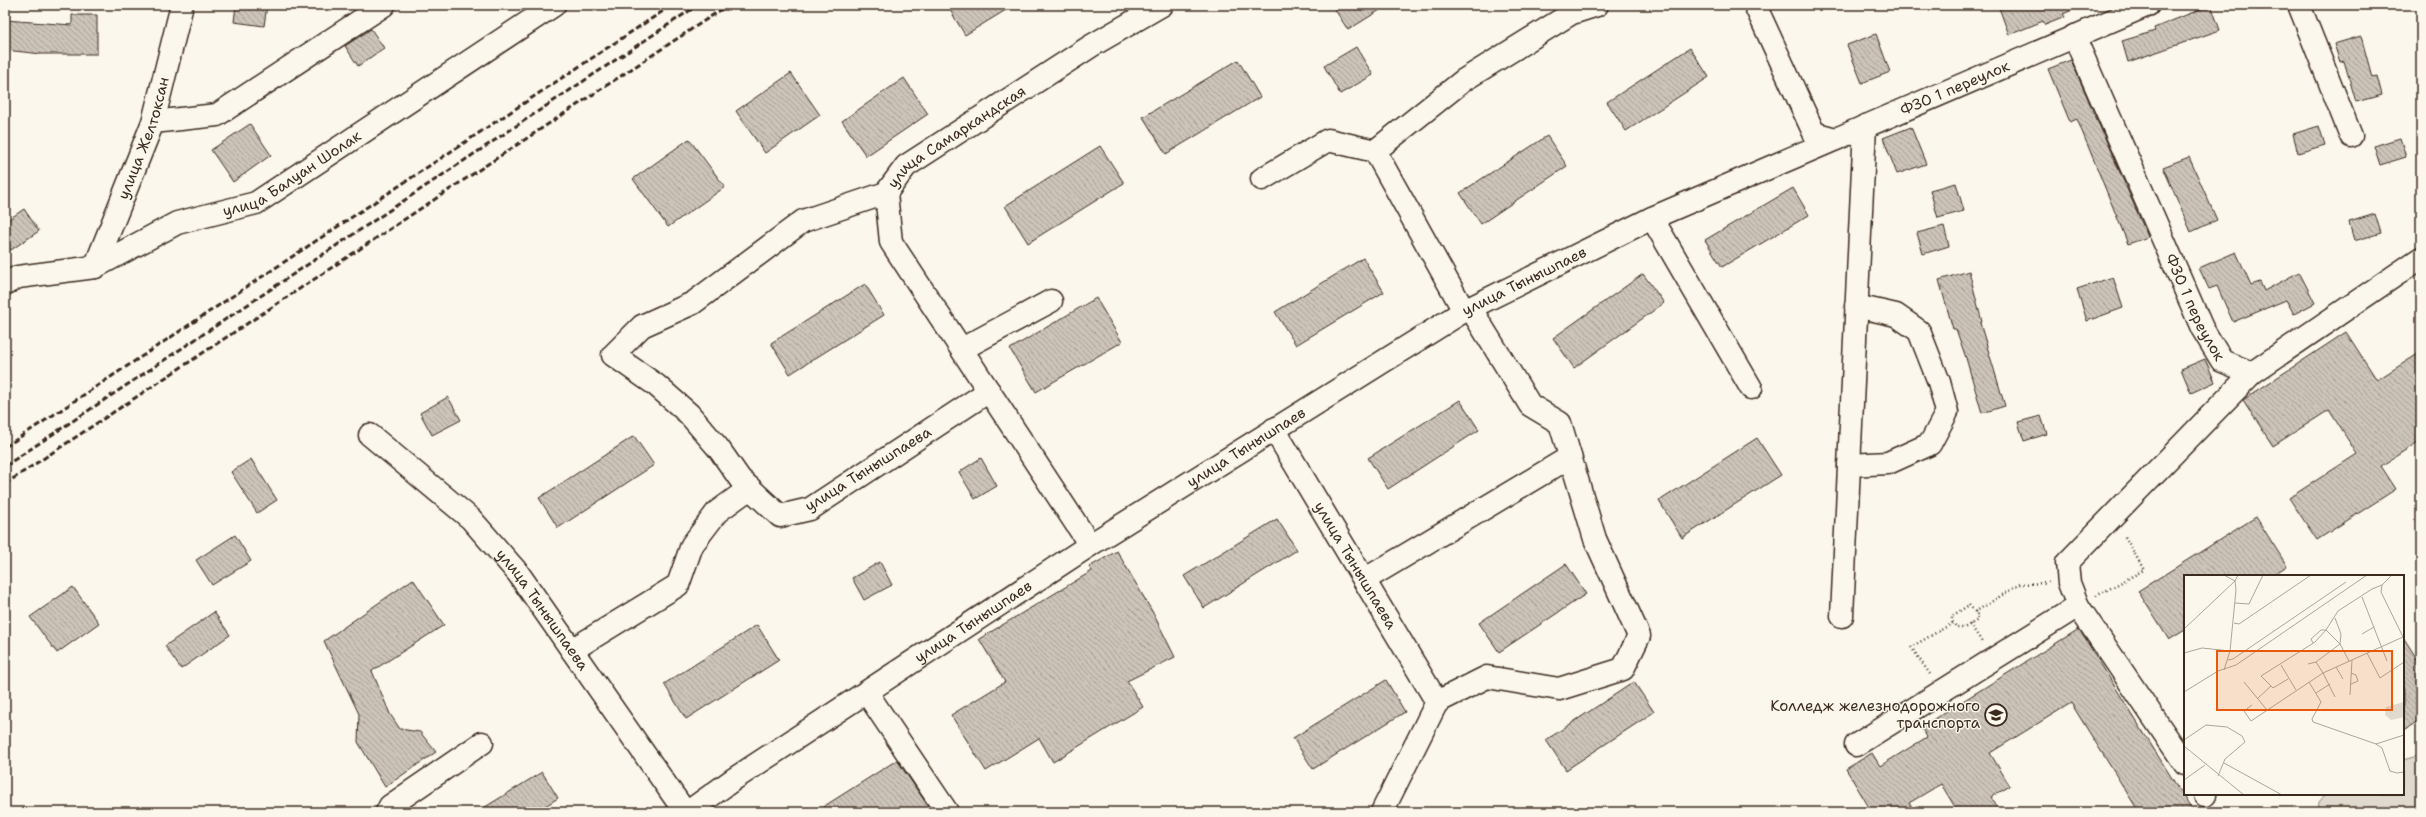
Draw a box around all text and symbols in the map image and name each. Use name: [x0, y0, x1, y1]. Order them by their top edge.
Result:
street label: ФЗО 1 переулок: [1897, 56, 2012, 120]
street label: улица Желтоксан: [113, 75, 174, 202]
street label: улица Самаркандская: [883, 81, 1030, 192]
street label: улица Балуан Шолак: [220, 126, 365, 221]
street label: улица Тынышпаев: [1459, 242, 1590, 320]
street label: ФЗО 1 переулок: [2161, 250, 2230, 365]
street label: улица Тынышпаев: [1183, 403, 1309, 492]
street label: улица Тынышпаева: [801, 422, 936, 516]
street label: улица Тынышпаева: [1310, 498, 1402, 634]
street label: улица Тынышпаева: [492, 545, 594, 675]
inset map: [2184, 575, 2404, 795]
street label: улица Тынышпаев: [911, 576, 1036, 668]
place label: Колледж железнодорожного транспорта: [1770, 696, 1981, 733]
school or university icon: Колледж железнодорожного транспорта: [1983, 702, 2009, 728]

